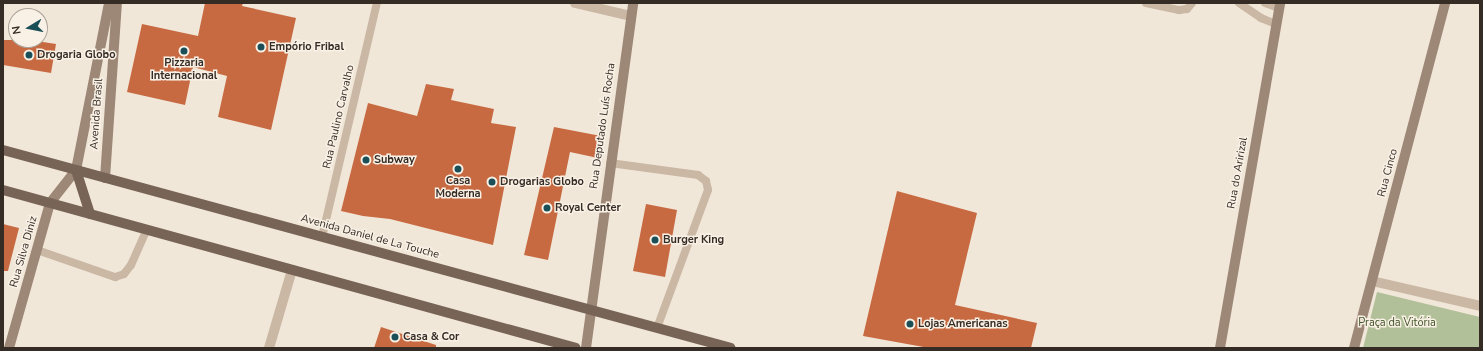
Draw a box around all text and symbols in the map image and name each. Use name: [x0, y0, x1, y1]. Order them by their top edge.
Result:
north arrow: [8, 8, 48, 48]
text: N: [9, 25, 25, 35]
place label: Empório Fribal: [269, 40, 344, 54]
marker: Empório Fribal: [256, 42, 266, 52]
marker: Pizzaria Internacional: [179, 46, 189, 56]
place label: Drogaria Globo: [37, 48, 116, 62]
marker: Drogaria Globo: [24, 50, 34, 60]
place label: Pizzaria Internacional: [151, 57, 217, 83]
street label: Rua Deputado Luís Rocha: [588, 62, 618, 190]
street label: Rua Paulino Carvalho: [321, 64, 357, 170]
street label: Avenida Brasil: [88, 78, 106, 150]
street label: Rua do Aririzal: [1225, 136, 1251, 210]
street label: Rua Cinco: [1375, 147, 1401, 199]
place label: Subway: [374, 153, 415, 167]
marker: Subway: [361, 155, 371, 165]
marker: Casa Moderna: [453, 164, 463, 174]
place label: Casa Moderna: [435, 175, 481, 201]
place label: Drogarias Globo: [500, 175, 584, 189]
marker: Drogarias Globo: [487, 177, 497, 187]
place label: Royal Center: [555, 201, 621, 215]
marker: Royal Center: [542, 203, 552, 213]
street label: Avenida Daniel de La Touche: [299, 212, 441, 262]
street label: Rua Silva Diniz: [8, 215, 40, 289]
place label: Burger King: [663, 233, 724, 247]
marker: Burger King: [650, 235, 660, 245]
park label: Praça da Vitória: [1358, 316, 1436, 330]
place label: Lojas Americanas: [918, 317, 1008, 331]
marker: Lojas Americanas: [905, 319, 915, 329]
place label: Casa & Cor: [403, 330, 459, 344]
marker: Casa & Cor: [390, 332, 400, 342]

